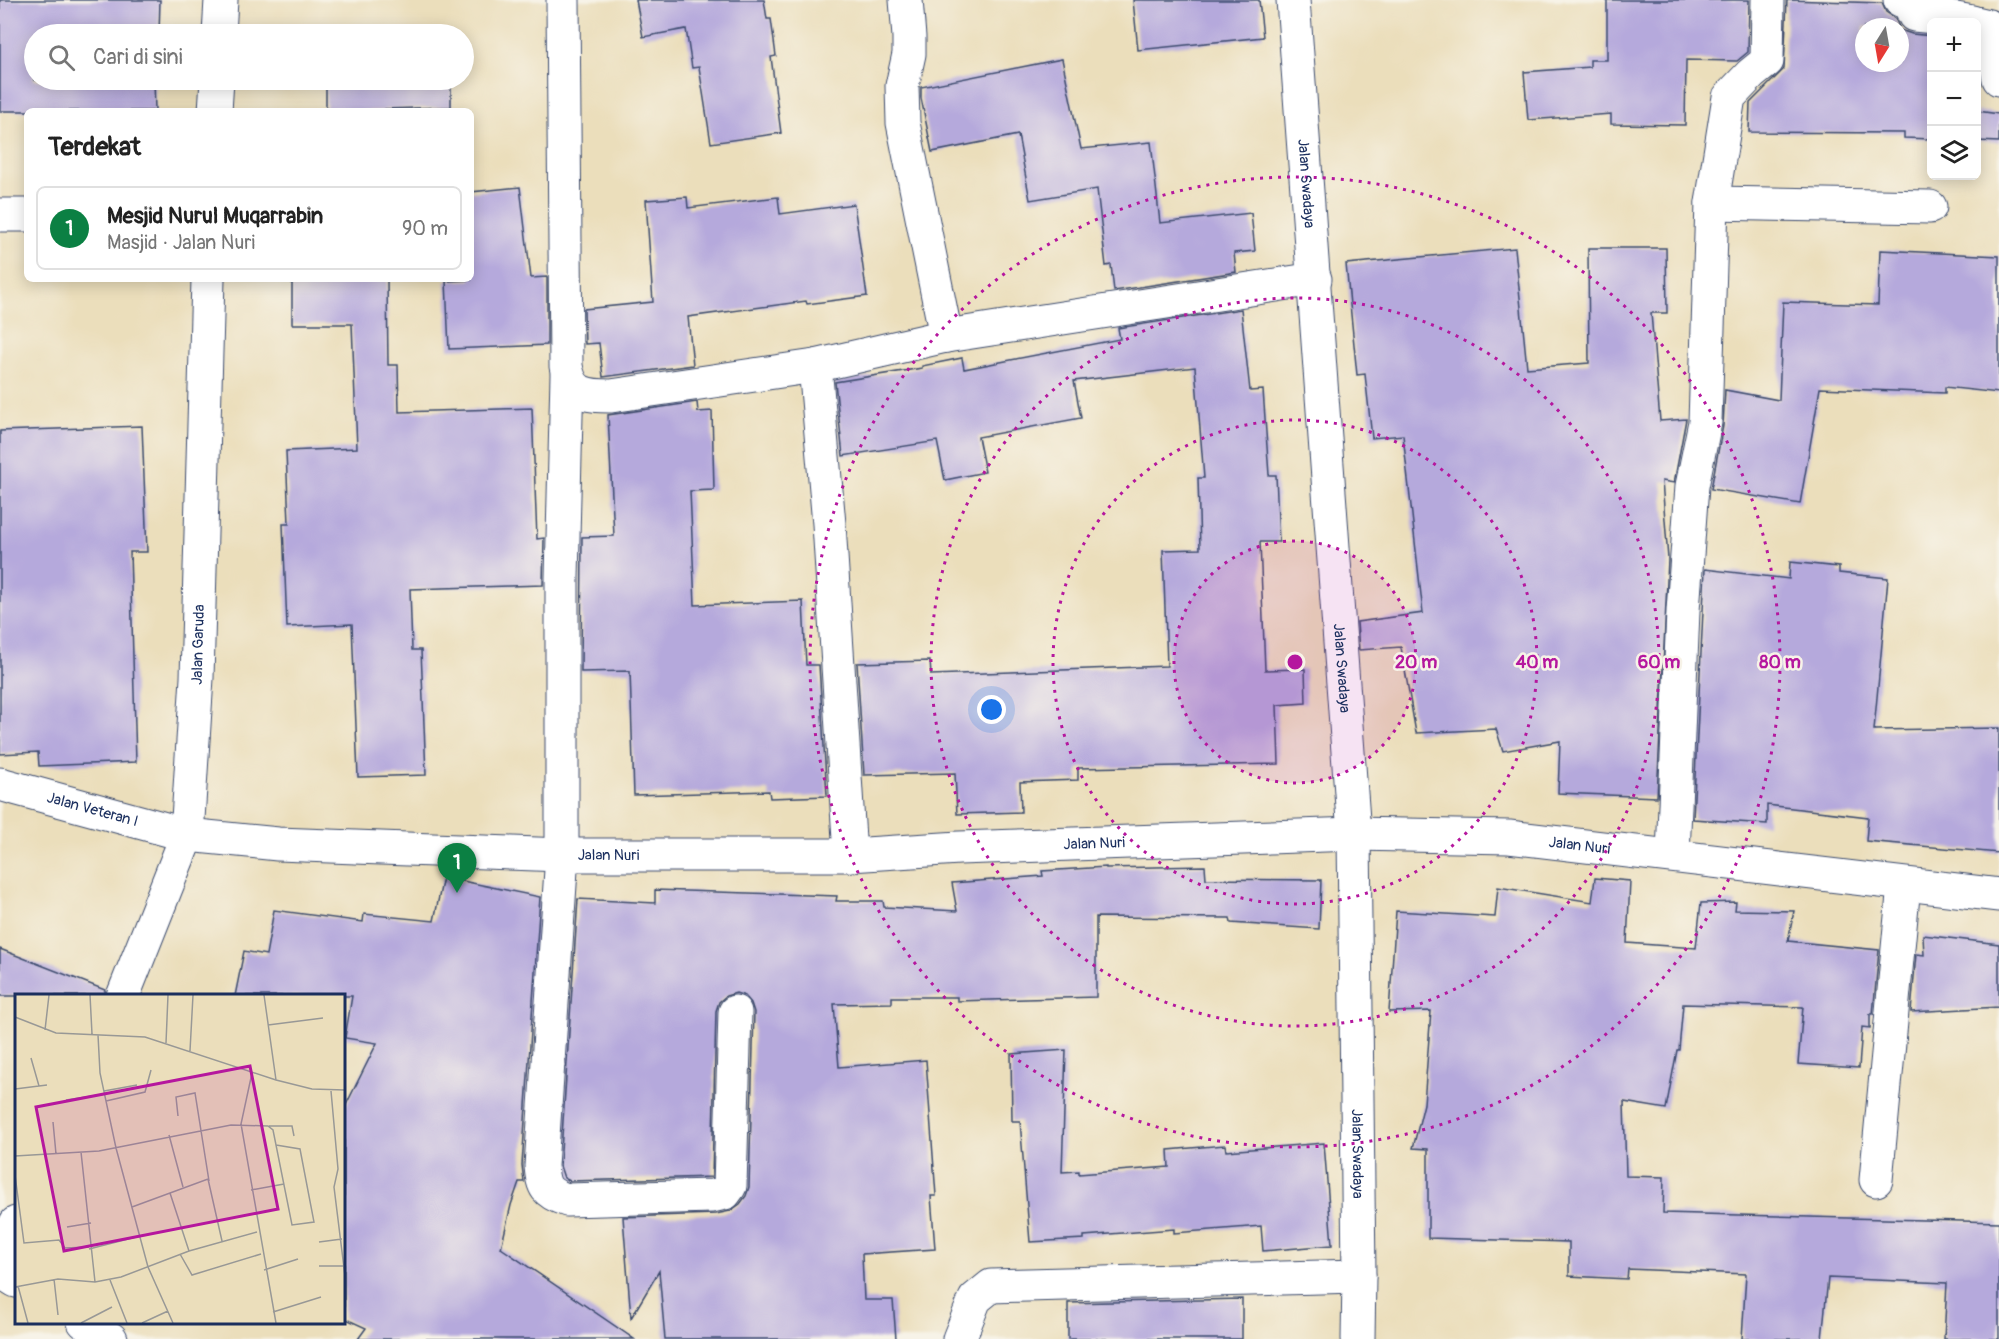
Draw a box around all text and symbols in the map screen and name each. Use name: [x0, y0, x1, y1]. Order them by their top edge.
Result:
north arrow: [1855, 18, 1909, 72]
map controls: [1927, 18, 1981, 180]
button: +: [1927, 18, 1981, 72]
search box: [24, 24, 474, 90]
icon: search: [45, 41, 78, 74]
text: Cari di sini: [93, 43, 183, 71]
button: −: [1927, 72, 1981, 126]
button: layers: [1927, 126, 1981, 180]
text: Terdekat: [48, 131, 141, 163]
street label: Jalan Swadaya: [1293, 138, 1319, 229]
text: Mesjid Nurul Muqarrabin: [107, 202, 323, 230]
text: 1: [66, 216, 73, 241]
text: 90 m: [402, 216, 448, 241]
text: Masjid · Jalan Nuri: [107, 230, 255, 255]
street label: Jalan Garuda: [188, 604, 209, 685]
street label: Jalan Swadaya: [1329, 623, 1354, 714]
text: 20 m: [1395, 651, 1437, 674]
text: 40 m: [1516, 651, 1558, 674]
text: 60 m: [1638, 651, 1680, 674]
text: 80 m: [1759, 651, 1801, 674]
centre of rings: [1285, 652, 1305, 672]
your location: [977, 695, 1006, 724]
street label: Jalan Veteran I: [45, 788, 140, 831]
street label: Jalan Nuri: [1063, 833, 1126, 854]
street label: Jalan Nuri: [1548, 833, 1612, 859]
pin: 1: [438, 844, 476, 893]
street label: Jalan Nuri: [578, 846, 640, 865]
inset map: [15, 994, 345, 1324]
street label: Jalan Swadaya: [1347, 1109, 1367, 1199]

